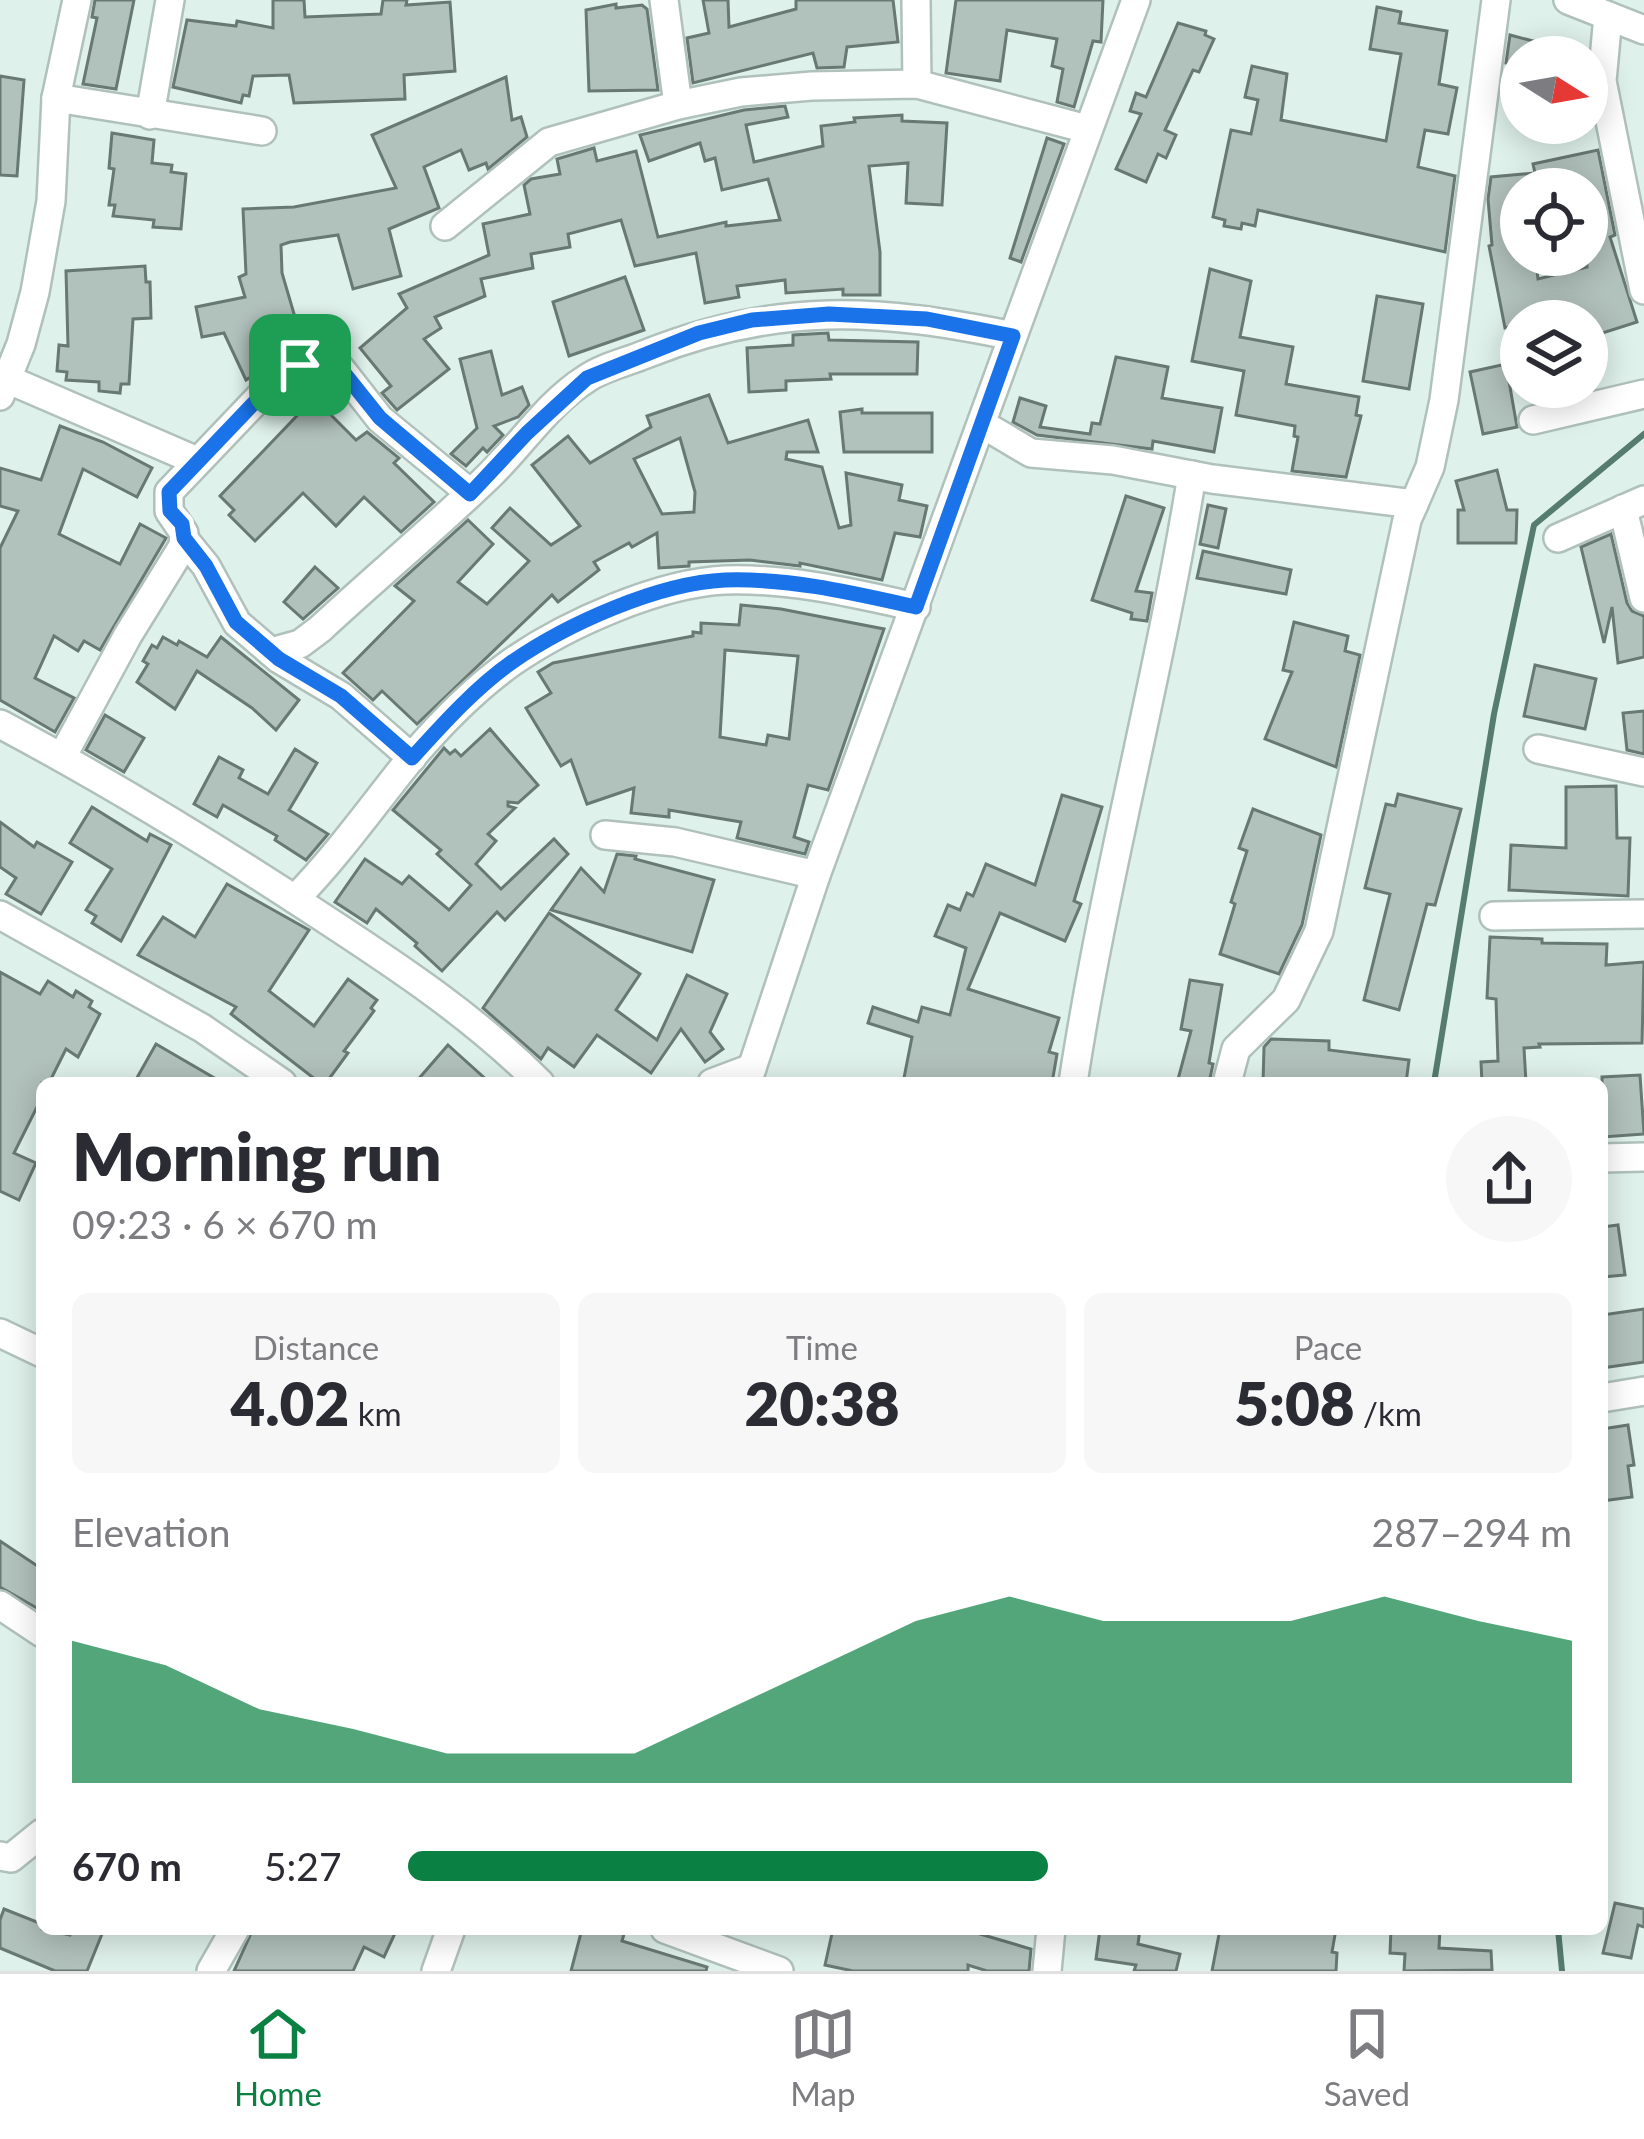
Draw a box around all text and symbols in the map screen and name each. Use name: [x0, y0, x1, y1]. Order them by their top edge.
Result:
north arrow: [1500, 36, 1608, 144]
map controls: [1500, 36, 1608, 408]
button: locate: [1500, 168, 1608, 276]
button: layers: [1500, 300, 1608, 408]
pin: [249, 314, 351, 416]
icon: arrive: [267, 332, 333, 398]
text: Morning run: [72, 1116, 442, 1195]
button: share: [1446, 1116, 1572, 1242]
text: 09:23 · 6 × 670 m: [72, 1201, 377, 1247]
text: Distance: [253, 1327, 379, 1367]
text: Time: [786, 1327, 858, 1367]
text: Pace: [1294, 1327, 1362, 1367]
text: 4.02: [230, 1367, 349, 1439]
text: 20:38: [744, 1367, 900, 1439]
text: 5:08: [1234, 1367, 1355, 1439]
text: km: [349, 1393, 402, 1433]
text: /km: [1355, 1393, 1422, 1433]
text: Elevation: [72, 1509, 230, 1555]
text: 287–294 m: [1372, 1509, 1572, 1555]
text: 670 m: [72, 1843, 182, 1889]
text: 5:27: [264, 1843, 342, 1889]
tab: Home: [234, 2001, 322, 2113]
tab: Map: [790, 2001, 856, 2113]
tab: Saved: [1324, 2001, 1410, 2113]

